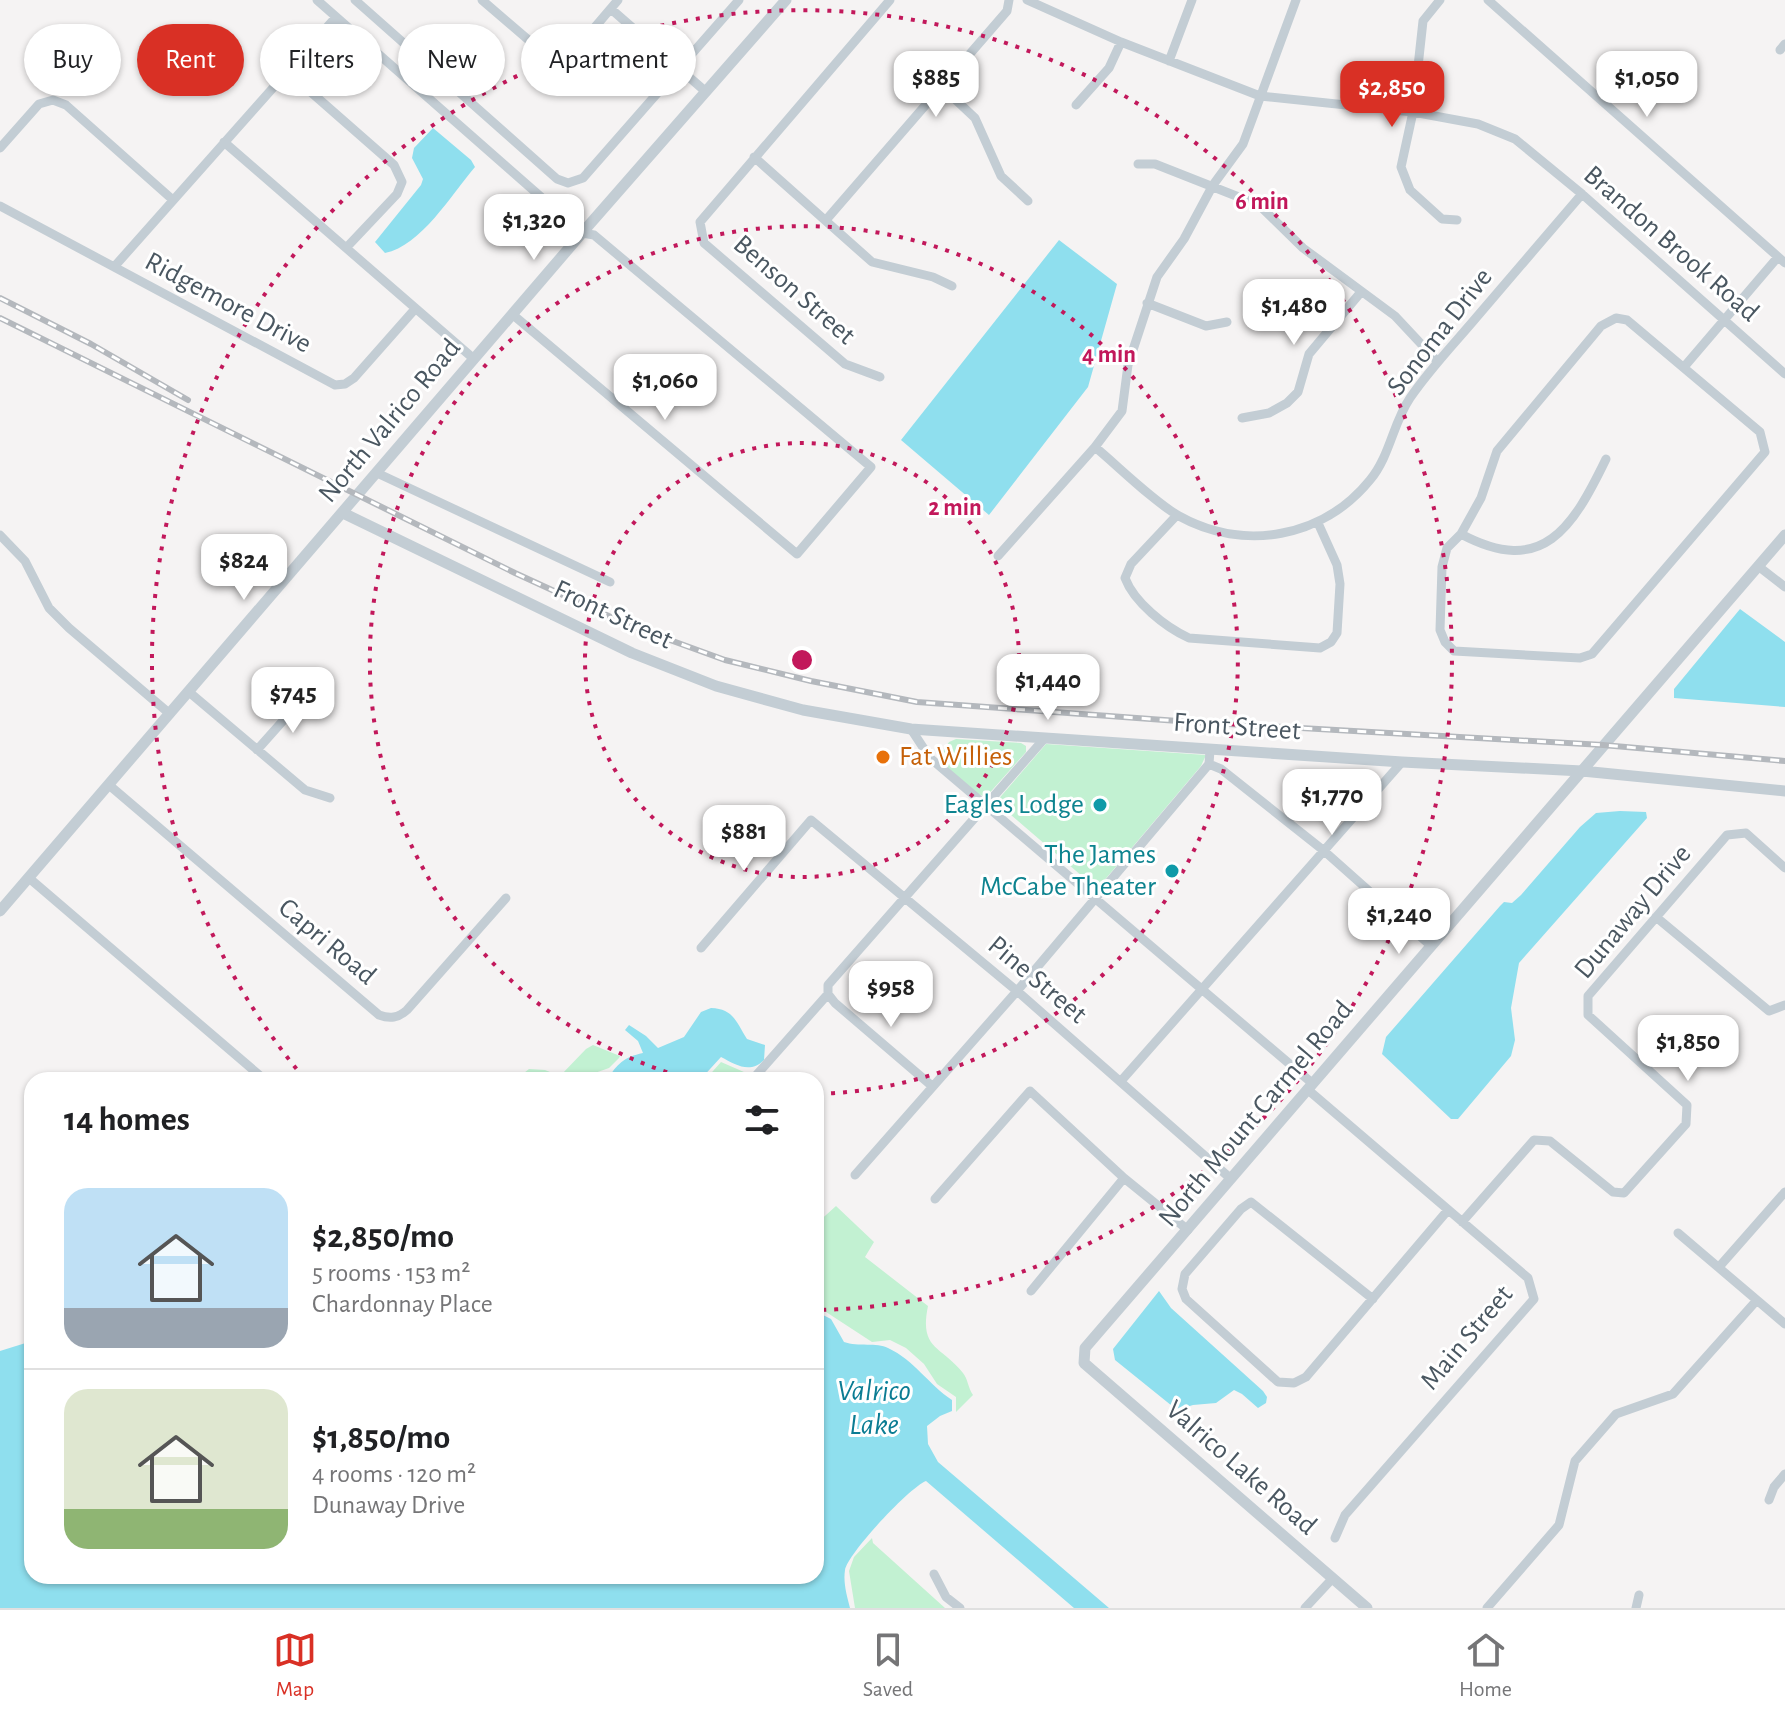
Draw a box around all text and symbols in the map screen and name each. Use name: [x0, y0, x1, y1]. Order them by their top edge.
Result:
chip: Buy: [24, 24, 121, 96]
chip: Rent: [137, 24, 244, 96]
chip: Filters: [260, 24, 382, 96]
chip: New: [398, 24, 505, 96]
chip: Apartment: [521, 24, 696, 96]
pin: $885: [889, 51, 983, 119]
pin: $1,050: [1582, 51, 1712, 119]
pin: $2,850: [1327, 61, 1457, 129]
text: $885: [912, 64, 960, 90]
text: $1,050: [1614, 64, 1680, 90]
text: $2,850: [1358, 74, 1426, 100]
street label: Brandon Brook Road: [1578, 161, 1764, 327]
text: 6 min: [1235, 190, 1289, 214]
pin: $1,320: [469, 194, 599, 262]
text: $1,320: [502, 207, 566, 233]
street label: Benson Street: [728, 230, 860, 350]
street label: Ridgemore Drive: [140, 247, 316, 359]
street label: Sonoma Drive: [1382, 263, 1498, 401]
pin: $1,480: [1229, 279, 1359, 347]
text: $1,480: [1261, 292, 1327, 318]
street label: North Valrico Road: [314, 334, 466, 508]
text: 4 min: [1082, 343, 1136, 367]
pin: $1,060: [600, 354, 730, 422]
text: $1,060: [632, 367, 698, 393]
text: 2 min: [928, 496, 982, 520]
pin: $824: [197, 534, 291, 602]
text: $824: [219, 547, 269, 573]
street label: Front Street: [549, 575, 677, 655]
centre of rings: [788, 646, 816, 674]
pin: $1,440: [983, 654, 1113, 722]
pin: $745: [246, 667, 340, 735]
text: $1,440: [1015, 667, 1081, 693]
text: $745: [269, 680, 317, 706]
street label: Front Street: [1172, 709, 1302, 745]
place label: Fat Willies: [899, 743, 1013, 771]
marker: Fat Willies: [874, 748, 892, 766]
pin: $1,770: [1267, 769, 1397, 837]
text: $1,770: [1300, 782, 1364, 808]
place label: Eagles Lodge: [944, 791, 1084, 819]
marker: Eagles Lodge: [1091, 796, 1109, 814]
pin: $881: [697, 805, 791, 873]
text: $881: [721, 818, 767, 844]
street label: Dunaway Drive: [1569, 840, 1697, 984]
place label: The James McCabe Theater: [980, 841, 1156, 901]
marker: The James McCabe Theater: [1163, 862, 1181, 880]
pin: $1,240: [1334, 888, 1464, 956]
street label: Capri Road: [273, 893, 381, 991]
text: $1,240: [1366, 901, 1432, 927]
street label: Pine Street: [982, 931, 1092, 1029]
pin: $958: [844, 961, 938, 1029]
text: $958: [867, 974, 915, 1000]
street label: North Mount Carmel Road: [1154, 996, 1358, 1232]
pin: $1,850: [1623, 1015, 1753, 1083]
text: $1,850: [1656, 1028, 1720, 1054]
icon: filters: [740, 1098, 784, 1142]
text: 14 homes: [64, 1103, 190, 1137]
icon: home: [128, 1220, 224, 1316]
text: $2,850/mo: [312, 1220, 454, 1254]
text: 5 rooms · 153 m²: [312, 1260, 470, 1286]
street label: Main Street: [1416, 1280, 1518, 1395]
text: Chardonnay Place: [312, 1291, 493, 1317]
water label: Valrico Lake: [837, 1376, 911, 1440]
street label: Valrico Lake Road: [1160, 1395, 1322, 1541]
icon: home: [128, 1421, 224, 1517]
text: $1,850/mo: [312, 1421, 450, 1455]
text: 4 rooms · 120 m²: [312, 1461, 476, 1487]
text: Dunaway Drive: [312, 1492, 465, 1518]
tab: Map: [273, 1628, 317, 1702]
tab: Saved: [863, 1628, 913, 1702]
tab: Home: [1459, 1628, 1512, 1702]

